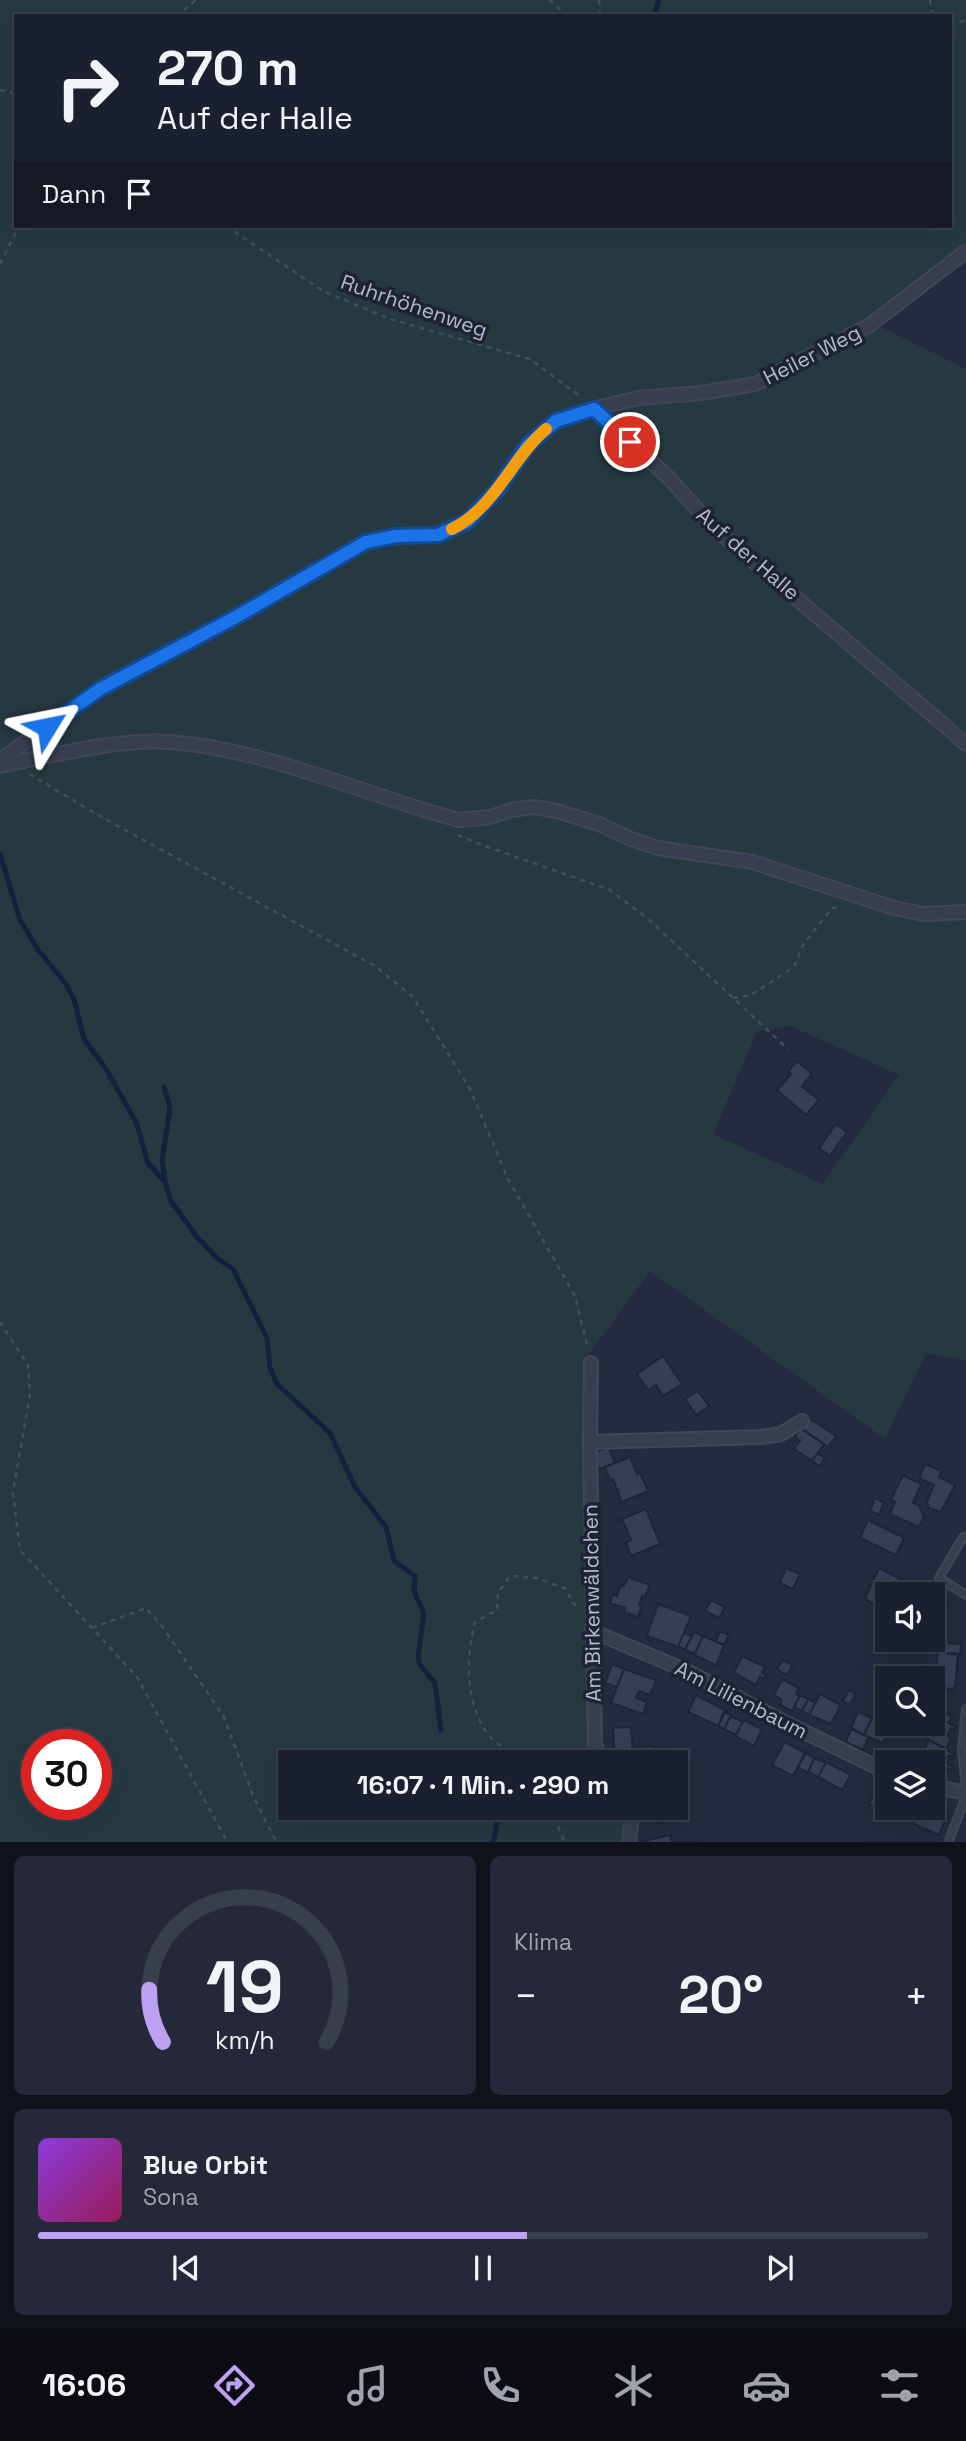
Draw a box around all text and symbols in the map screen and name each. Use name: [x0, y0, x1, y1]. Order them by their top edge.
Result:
text: 270 m: [157, 37, 299, 99]
icon: right: [42, 42, 133, 133]
text: Auf der Halle: [157, 98, 353, 138]
icon: arrive: [120, 175, 158, 213]
text: Dann: [42, 177, 106, 211]
street label: Ruhrhöhenweg: [337, 268, 491, 343]
street label: Heiler Weg: [758, 318, 865, 391]
pin: [600, 412, 660, 472]
icon: arrive: [611, 423, 649, 461]
street label: Auf der Halle: [691, 501, 806, 606]
position arrow: [10, 690, 84, 764]
street label: Am Birkenwäldchen: [576, 1504, 607, 1702]
map controls: [875, 1582, 945, 1820]
button: sound: [875, 1582, 945, 1652]
street label: Am Lilienbaum: [670, 1655, 812, 1745]
button: search: [875, 1666, 945, 1736]
speed limit sign: 30: [21, 1729, 112, 1820]
button: layers: [875, 1750, 945, 1820]
text: 16:07 · 1 Min. · 290 m: [357, 1768, 609, 1802]
text: Klima: [514, 1927, 572, 1957]
text: 19: [206, 1940, 284, 2033]
text: 20°: [678, 1962, 764, 2028]
text: −: [514, 1972, 538, 2020]
text: +: [904, 1972, 928, 2020]
text: km/h: [215, 2023, 275, 2055]
text: Blue Orbit: [143, 2148, 268, 2182]
text: Sona: [143, 2182, 199, 2212]
icon: previous: [167, 2249, 205, 2287]
icon: pause: [464, 2249, 502, 2287]
icon: next: [761, 2249, 799, 2287]
icon: directions: [210, 2361, 259, 2410]
icon: music: [343, 2361, 392, 2410]
icon: phone: [476, 2361, 525, 2410]
icon: climate: [609, 2361, 658, 2410]
icon: car: [742, 2361, 791, 2410]
icon: filters: [875, 2361, 924, 2410]
text: 16:06: [42, 2365, 126, 2405]

